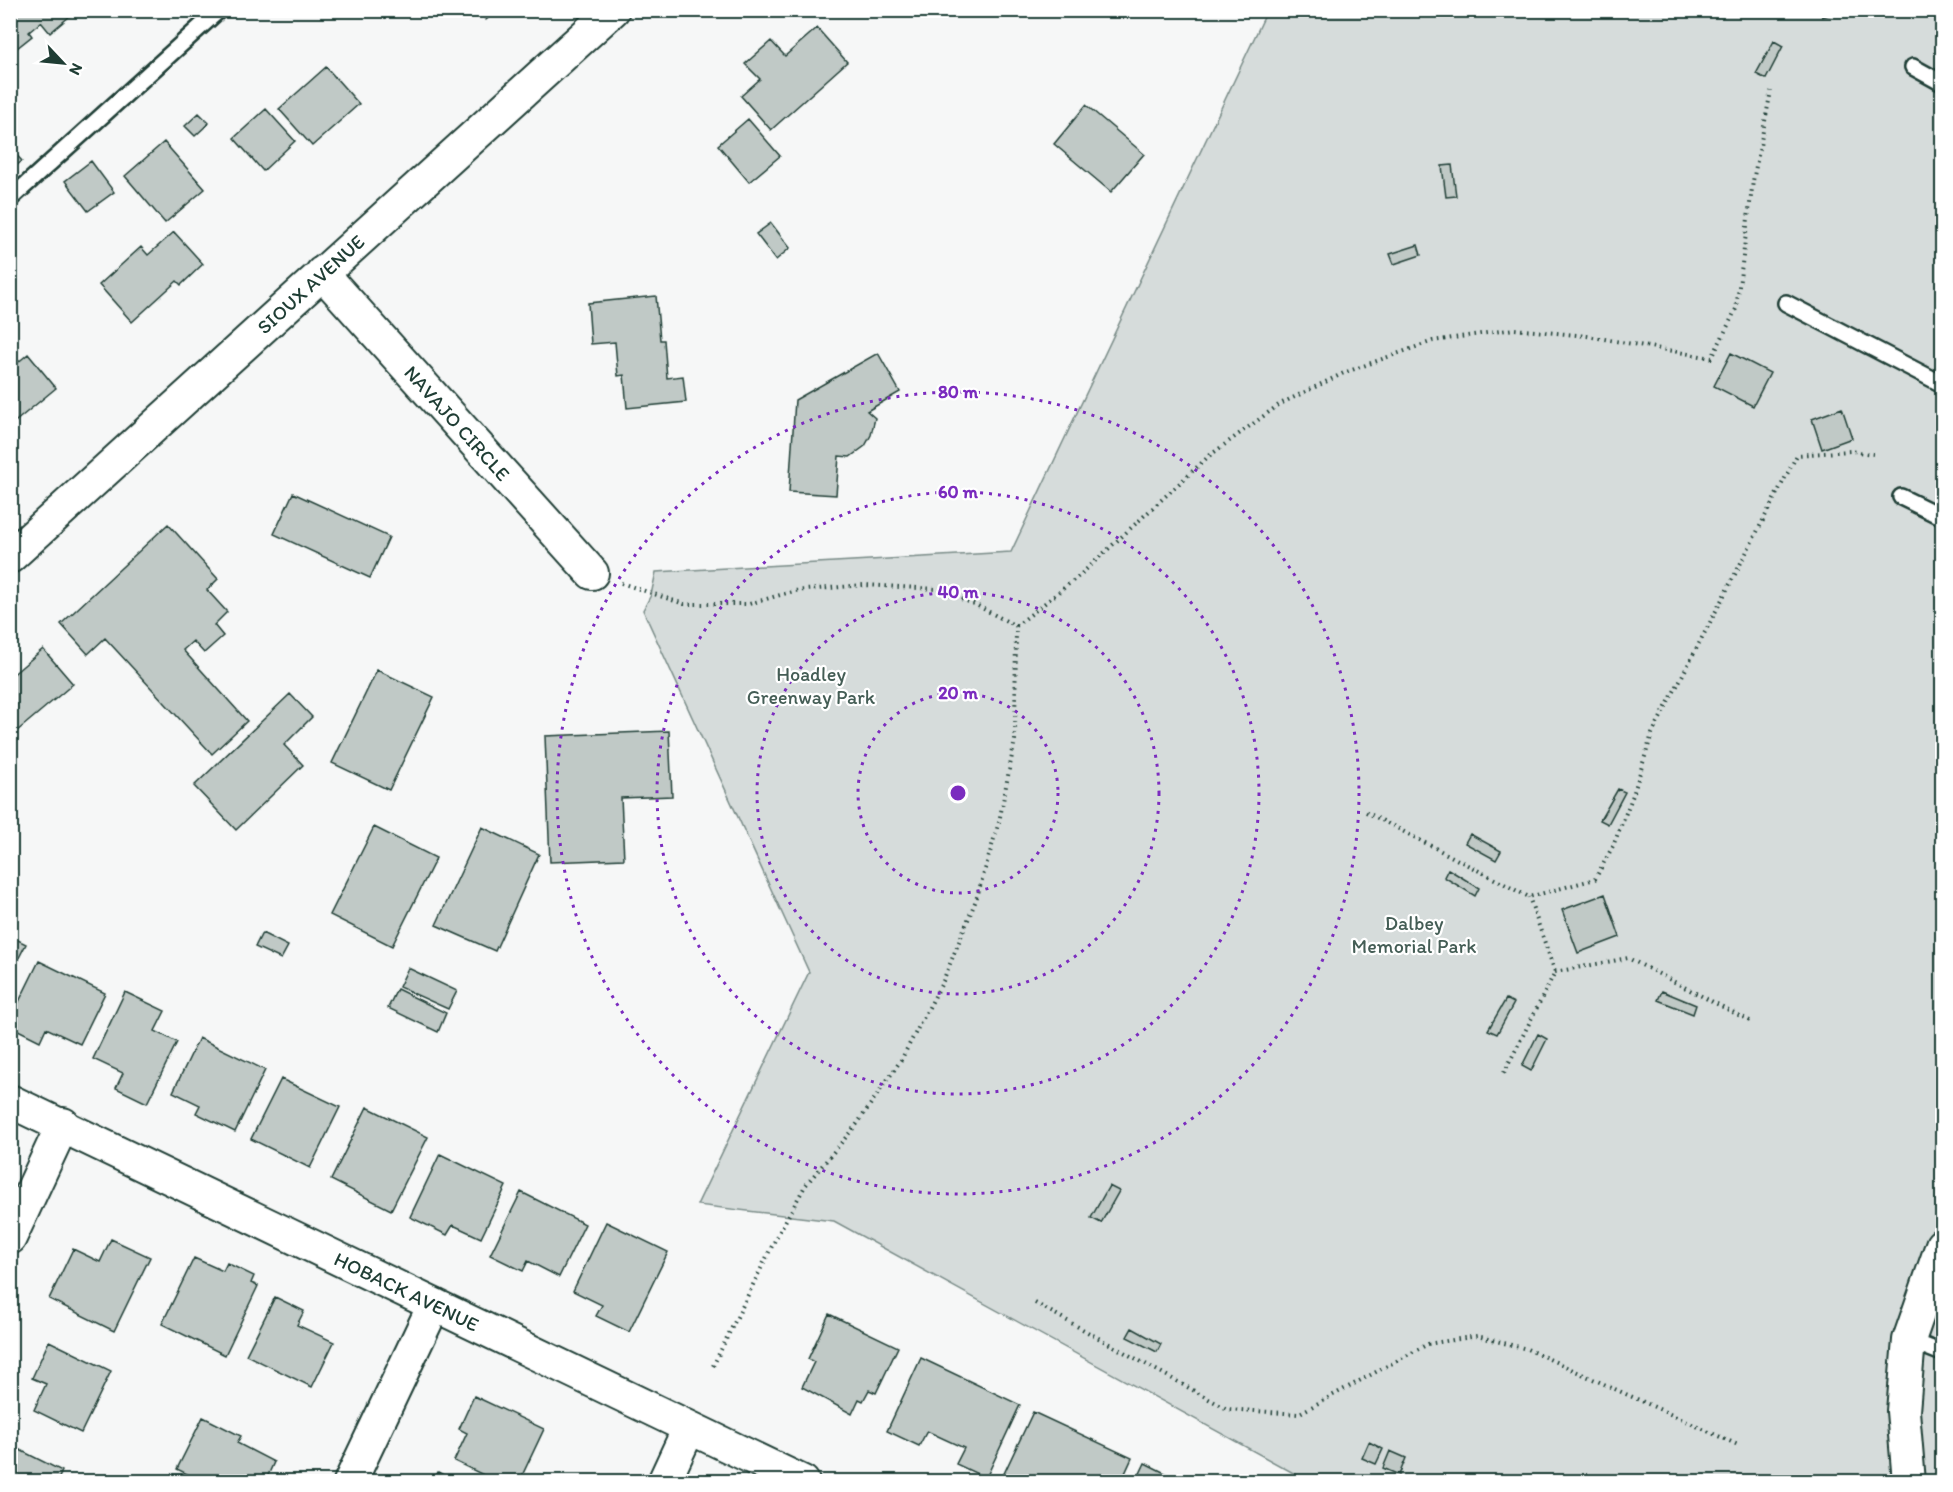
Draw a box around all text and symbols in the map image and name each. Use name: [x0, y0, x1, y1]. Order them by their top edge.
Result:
north arrow: [33, 33, 93, 93]
text: N: [65, 60, 87, 78]
street label: SIOUX AVENUE: [252, 229, 369, 339]
street label: NAVAJO CIRCLE: [399, 361, 515, 486]
text: 80 m: [938, 381, 979, 403]
text: 60 m: [938, 481, 979, 503]
text: 40 m: [937, 581, 979, 603]
park label: Hoadley Greenway Park: [747, 662, 876, 709]
text: 20 m: [938, 682, 979, 704]
centre of rings: [948, 783, 968, 803]
park label: Dalbey Memorial Park: [1352, 911, 1476, 958]
street label: HOBACK AVENUE: [330, 1247, 483, 1336]

